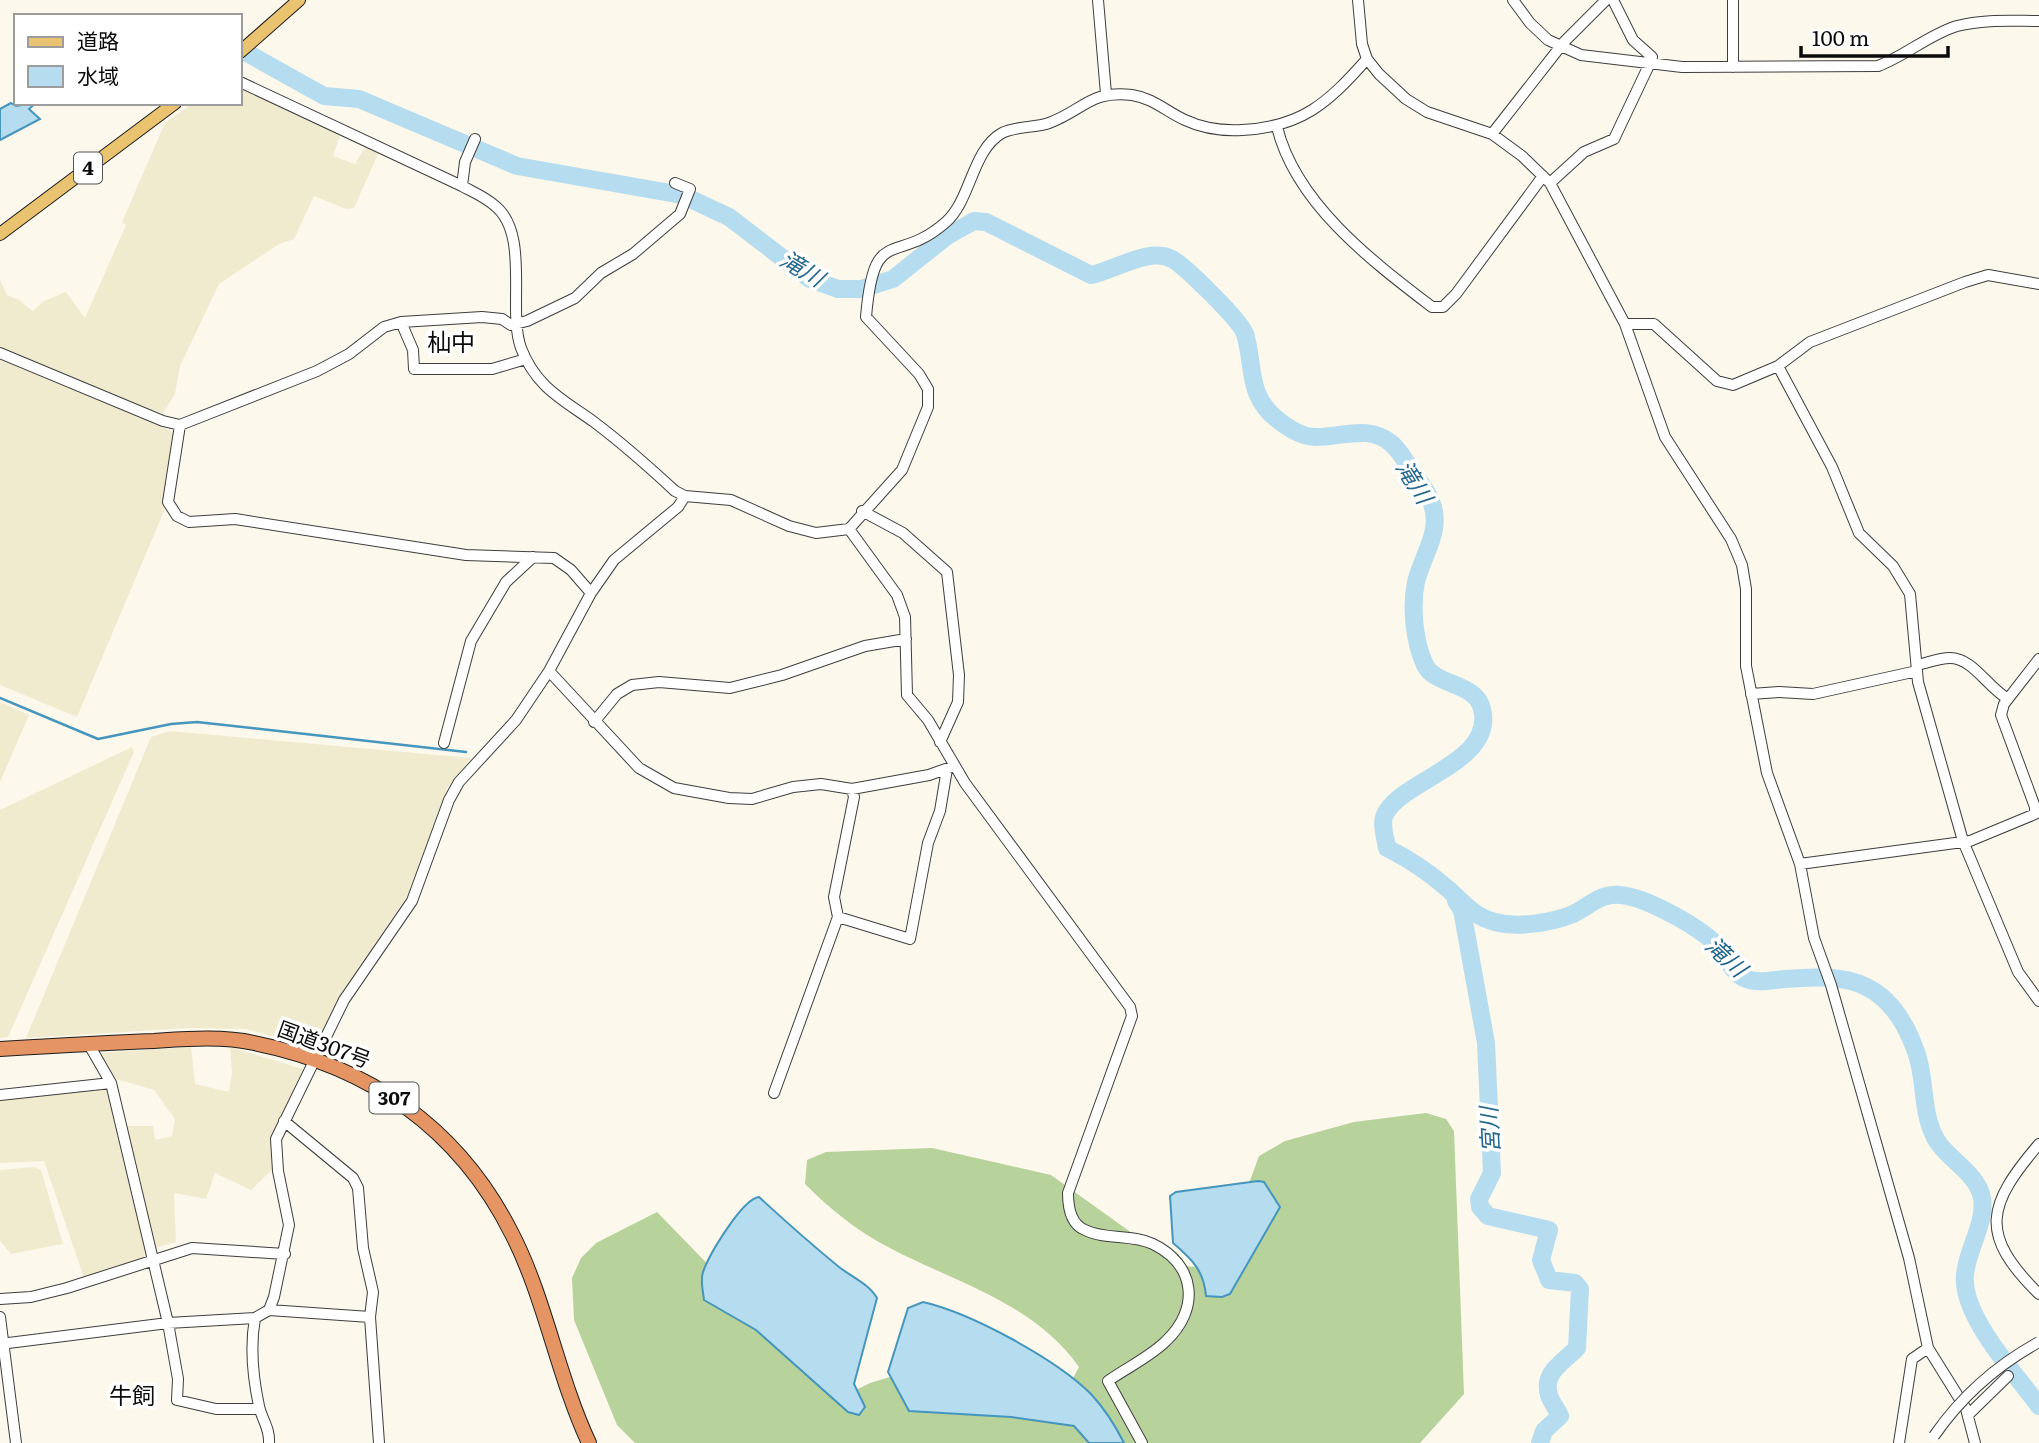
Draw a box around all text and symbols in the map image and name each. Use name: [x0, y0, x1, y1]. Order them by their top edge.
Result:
legend: [14, 14, 242, 105]
scale bar: [1801, 14, 1948, 58]
text: 100 m: [1812, 21, 1869, 52]
text: 道路: [77, 24, 119, 55]
text: 水域: [77, 59, 119, 90]
road number: 4: [74, 152, 102, 184]
water label: 滝川: [775, 241, 834, 295]
district label: 杣中: [427, 323, 475, 358]
water label: 滝川: [1389, 452, 1444, 512]
water label: 滝川: [1699, 927, 1758, 986]
street label: 国道307号: [274, 1011, 376, 1074]
road number: 307: [370, 1082, 418, 1114]
water label: 宮川: [1470, 1103, 1506, 1154]
district label: 牛飼: [109, 1377, 155, 1411]

